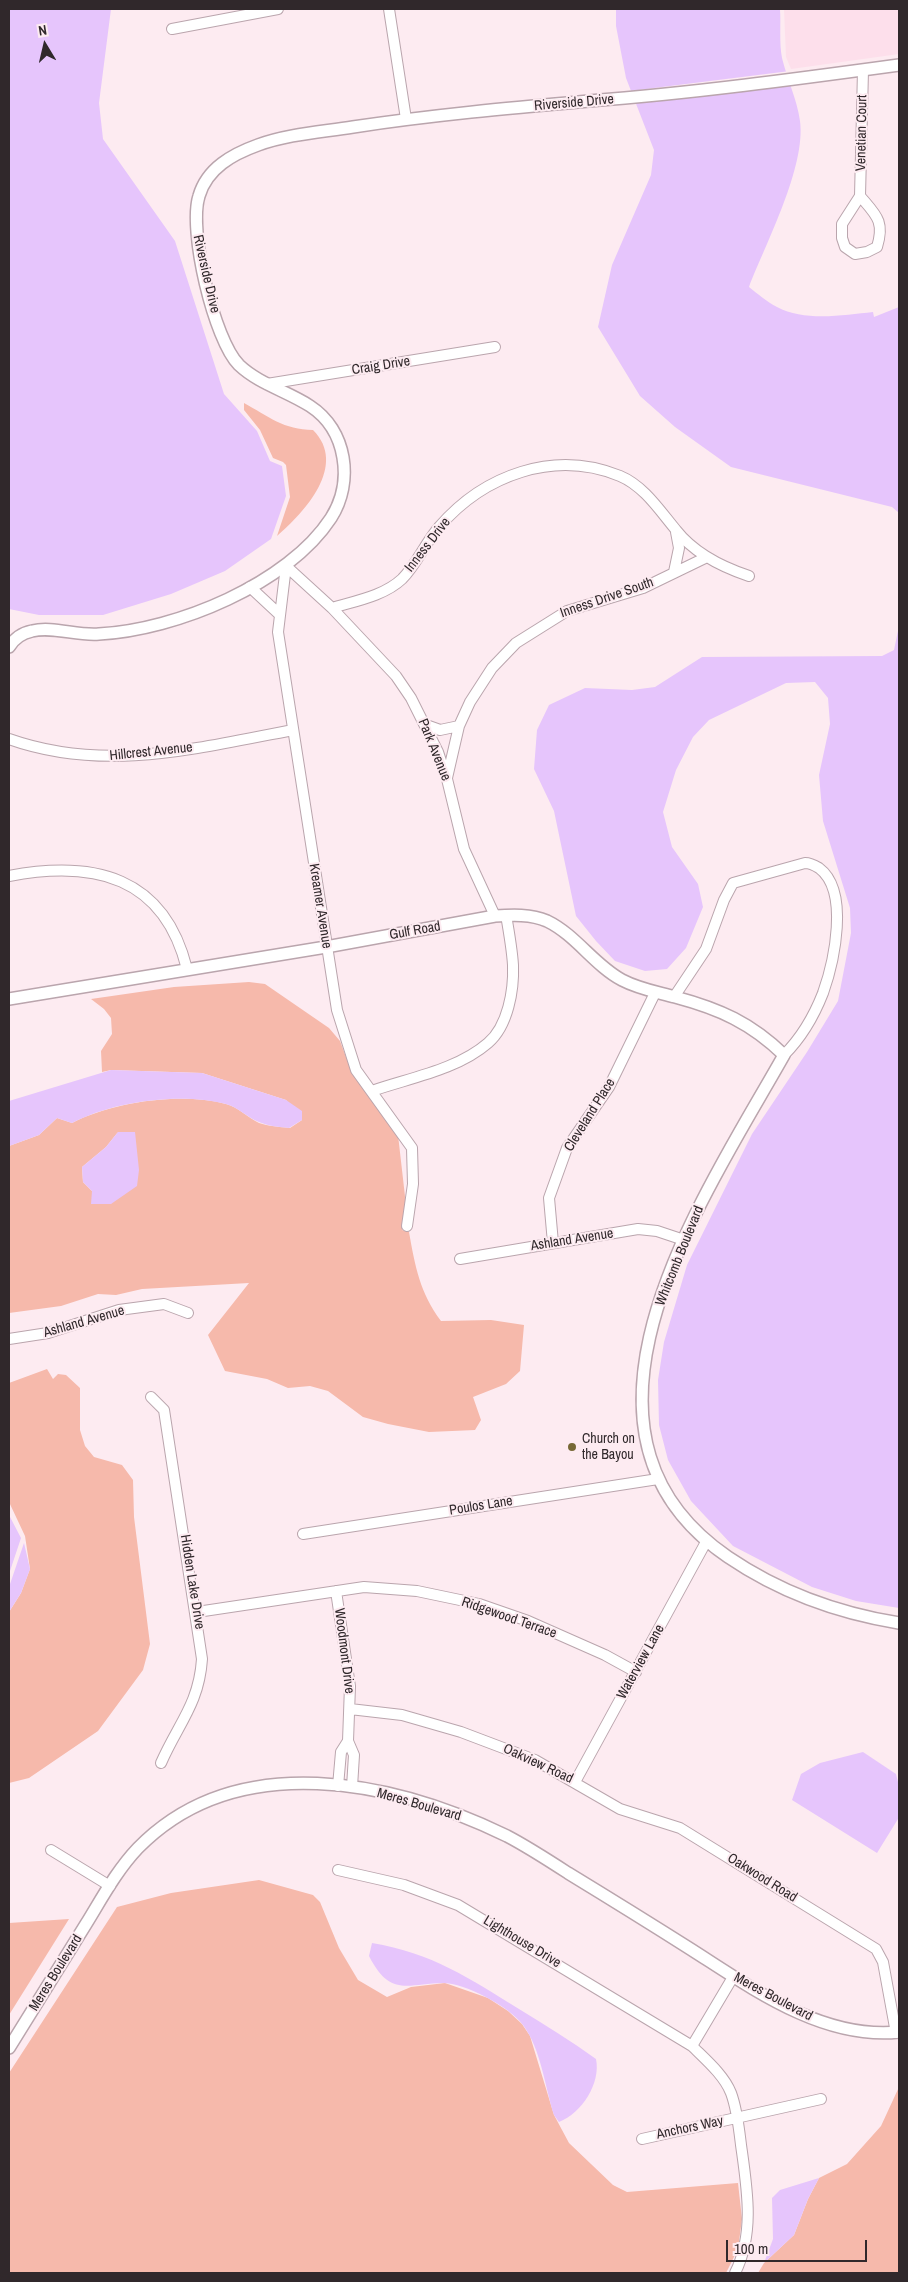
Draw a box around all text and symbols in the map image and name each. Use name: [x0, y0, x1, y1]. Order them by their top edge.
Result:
north arrow: [20, 20, 70, 70]
text: N: [37, 21, 48, 40]
street label: Riverside Drive: [534, 91, 614, 115]
street label: Venetian Court: [853, 95, 871, 171]
street label: Riverside Drive: [189, 233, 223, 315]
street label: Craig Drive: [351, 353, 411, 379]
street label: Inness Drive: [402, 514, 454, 576]
street label: Inness Drive South: [558, 574, 656, 622]
street label: Park Avenue: [414, 716, 454, 784]
street label: Hillcrest Avenue: [109, 739, 193, 765]
street label: Kreamer Avenue: [305, 862, 335, 950]
street label: Gulf Road: [388, 918, 442, 944]
street label: Cleveland Place: [561, 1075, 619, 1155]
street label: Whitcomb Boulevard: [652, 1203, 708, 1309]
street label: Ashland Avenue: [529, 1225, 615, 1255]
street label: Ashland Avenue: [42, 1302, 126, 1342]
place label: Church on the Bayou: [582, 1431, 635, 1464]
marker: Church on the Bayou: [566, 1441, 578, 1453]
street label: Poulos Lane: [448, 1493, 514, 1519]
street label: Hidden Lake Drive: [176, 1533, 208, 1631]
street label: Ridgewood Terrace: [459, 1594, 559, 1642]
street label: Woodmont Drive: [330, 1607, 358, 1695]
street label: Waterview Lane: [614, 1622, 668, 1702]
street label: Oakview Road: [500, 1740, 576, 1788]
street label: Meres Boulevard: [375, 1785, 463, 1825]
street label: Oakwood Road: [724, 1850, 800, 1906]
street label: Lighthouse Drive: [480, 1912, 564, 1972]
street label: Meres Boulevard: [26, 1932, 86, 2014]
street label: Meres Boulevard: [731, 1969, 815, 2025]
street label: Anchors Way: [655, 2113, 725, 2143]
scale bar: [728, 2230, 869, 2262]
text: 100 m: [734, 2238, 768, 2259]

